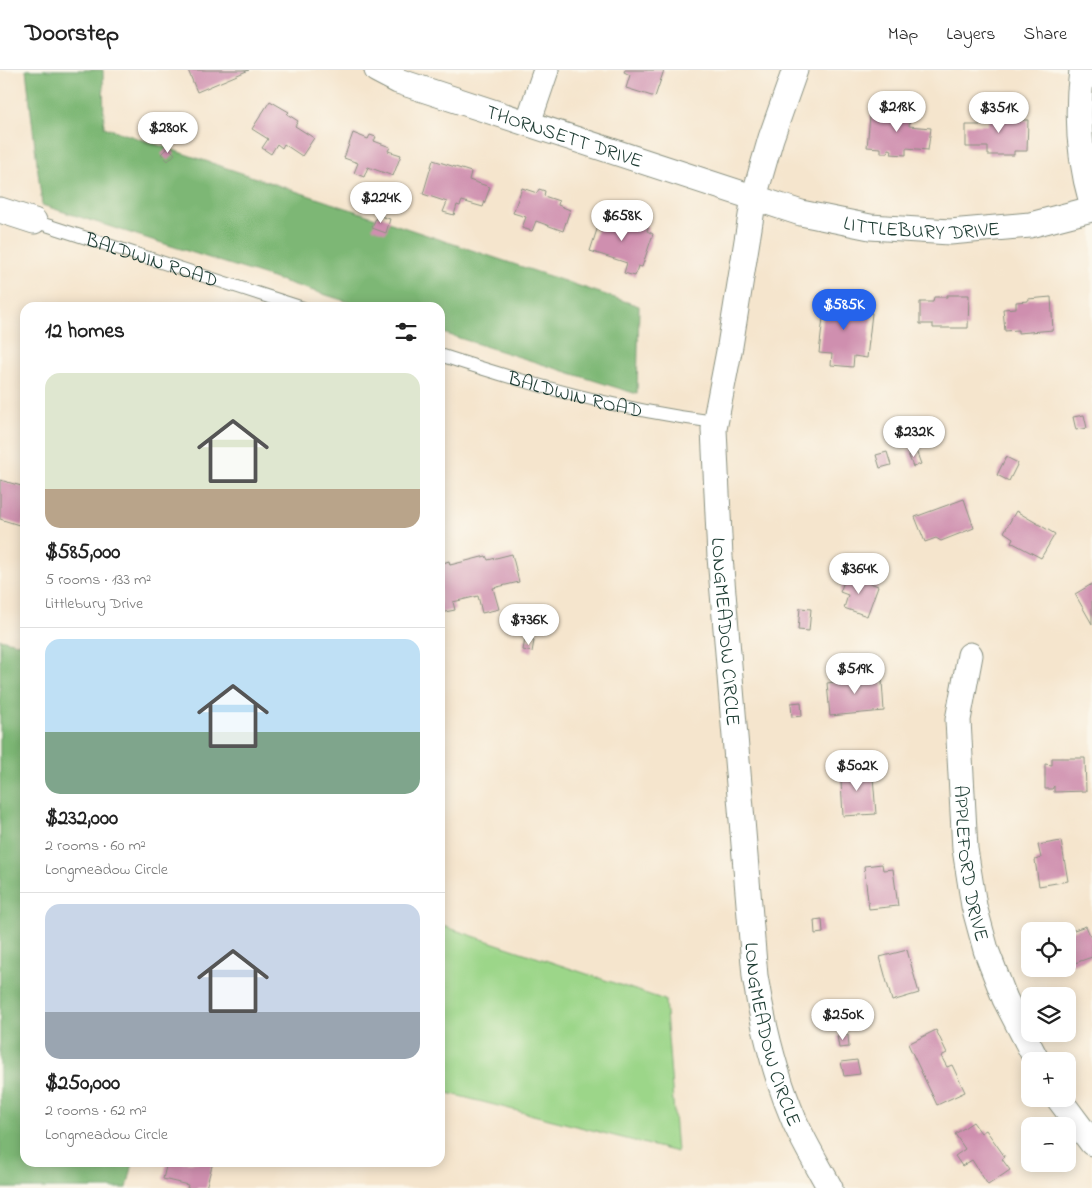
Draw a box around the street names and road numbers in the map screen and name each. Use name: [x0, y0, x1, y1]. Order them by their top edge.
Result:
street label: THORNSETT DRIVE: [482, 99, 646, 177]
street label: LITTLEBURY DRIVE: [841, 210, 1001, 249]
street label: BALDWIN ROAD: [80, 226, 221, 297]
street label: BALDWIN ROAD: [503, 365, 645, 427]
street label: LONGMEADOW CIRCLE: [702, 537, 746, 727]
street label: APPLEFORD DRIVE: [945, 784, 995, 945]
street label: LONGMEADOW CIRCLE: [735, 941, 807, 1132]

